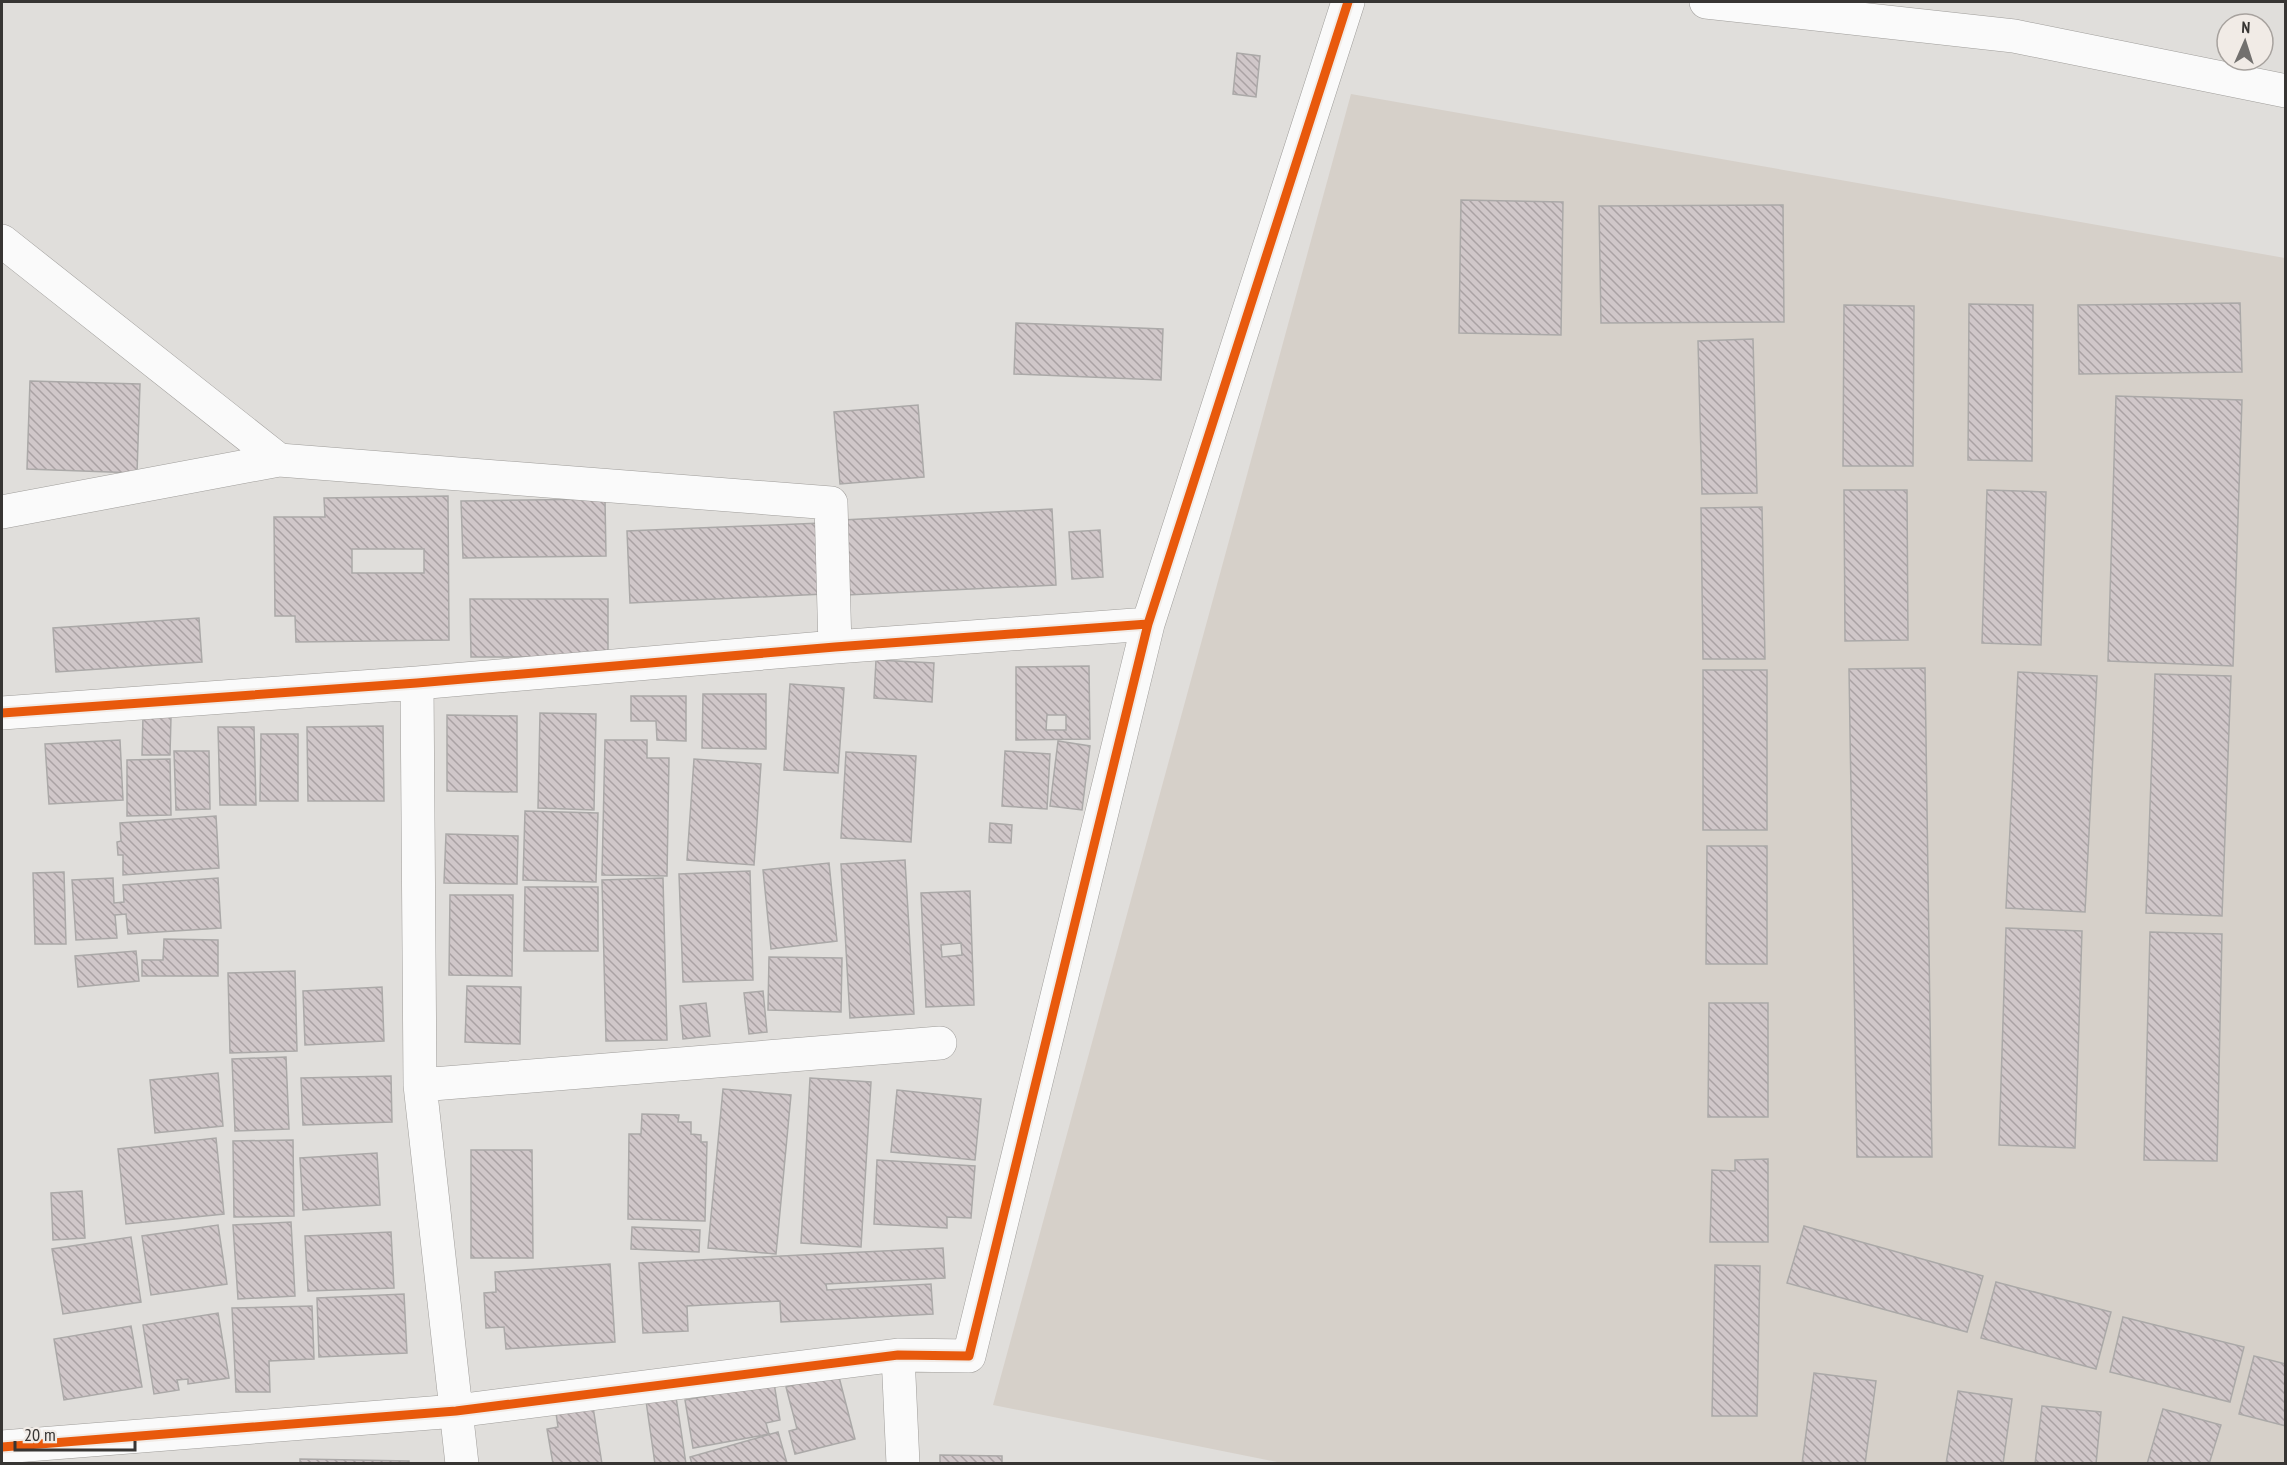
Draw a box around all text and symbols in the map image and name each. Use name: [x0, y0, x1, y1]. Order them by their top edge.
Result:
north arrow: [2215, 12, 2275, 72]
text: N: [2241, 17, 2251, 37]
scale bar: [15, 1414, 135, 1452]
text: 20 m: [24, 1423, 56, 1446]

